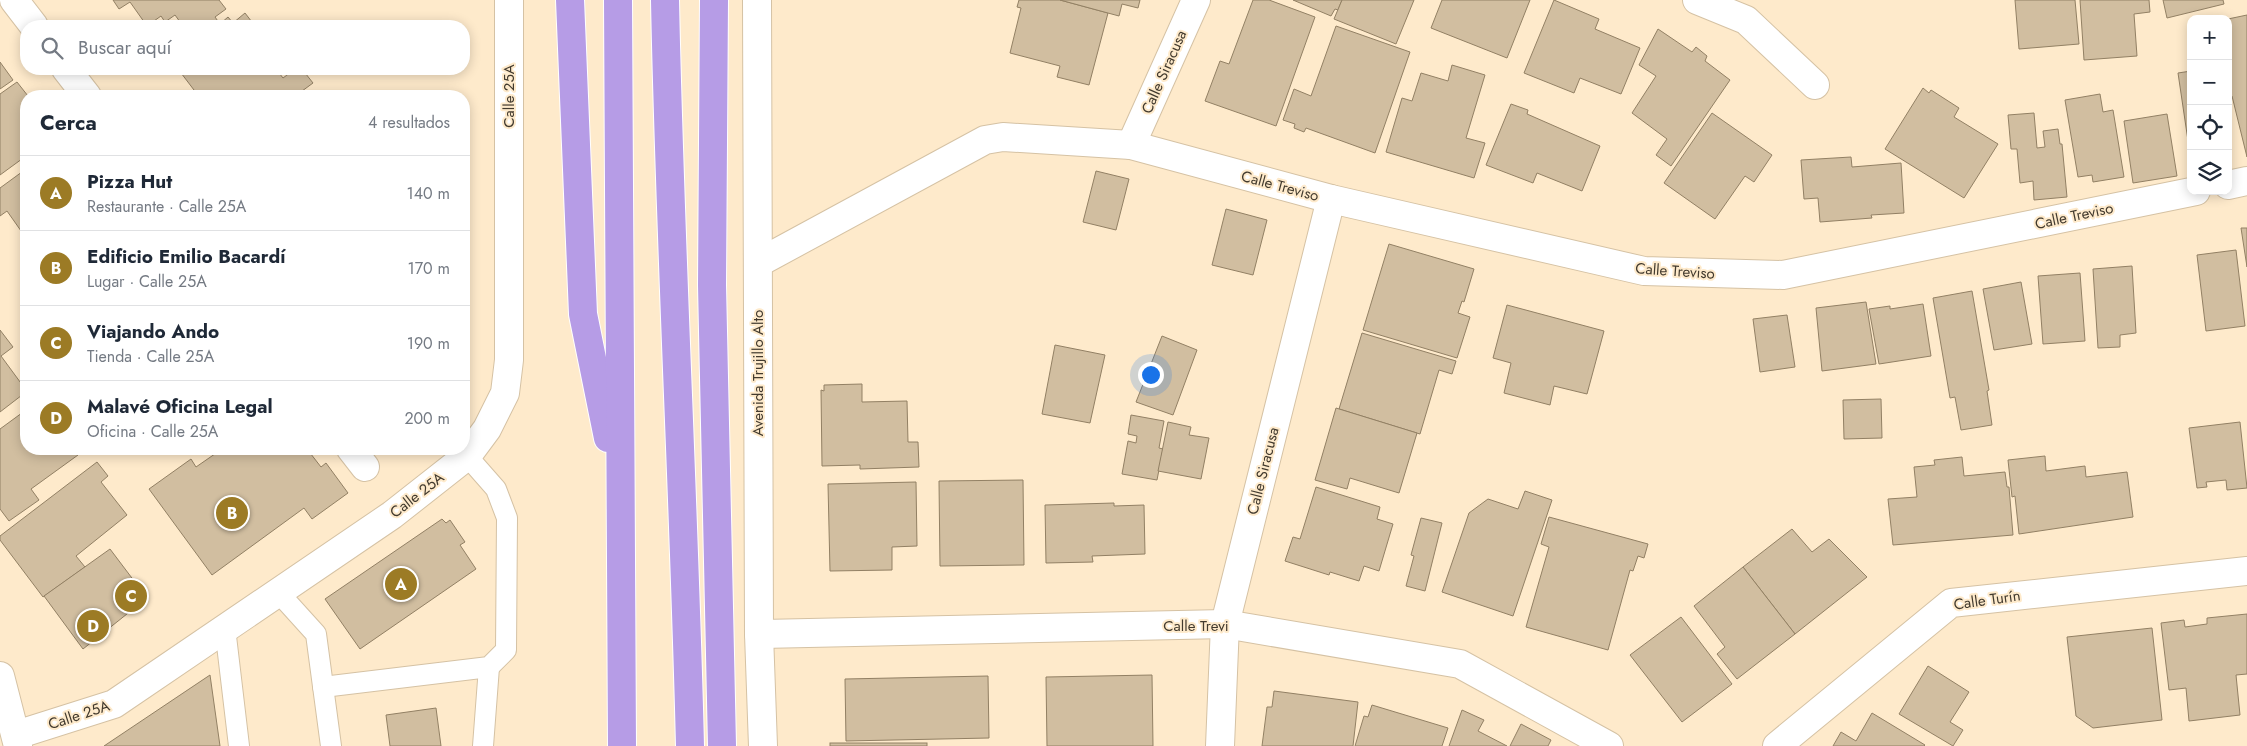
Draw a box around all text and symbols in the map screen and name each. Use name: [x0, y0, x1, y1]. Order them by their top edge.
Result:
map controls: [2187, 15, 2232, 195]
button: +: [2187, 15, 2232, 60]
search box: [20, 20, 470, 75]
street label: Calle Siracusa: [1136, 27, 1192, 117]
icon: search: [38, 34, 66, 62]
text: Buscar aquí: [78, 34, 172, 61]
button: −: [2187, 60, 2232, 105]
street label: Calle 25A: [498, 64, 520, 128]
button: locate: [2187, 105, 2232, 150]
text: Cerca: [40, 108, 97, 138]
text: 4 resultados: [368, 111, 450, 134]
button: layers: [2187, 150, 2232, 195]
street label: Calle Treviso: [1239, 165, 1321, 207]
text: Pizza Hut: [87, 168, 172, 195]
text: A: [50, 182, 62, 205]
text: 140 m: [407, 182, 450, 205]
text: Restaurante · Calle 25A: [87, 195, 246, 218]
street label: Calle Treviso: [2033, 197, 2115, 235]
text: Edificio Emilio Bacardí: [87, 243, 286, 270]
text: B: [51, 257, 61, 280]
text: 170 m: [408, 257, 450, 280]
street label: Calle Treviso: [1635, 257, 1715, 285]
text: Lugar · Calle 25A: [87, 270, 207, 293]
street label: Avenida Trujillo Alto: [747, 310, 769, 436]
text: Viajando Ando: [87, 318, 219, 345]
text: C: [50, 332, 62, 355]
text: 190 m: [407, 332, 450, 355]
text: Tienda · Calle 25A: [87, 345, 214, 368]
your location: [1138, 362, 1164, 388]
text: Malavé Oficina Legal: [87, 393, 273, 420]
text: D: [50, 407, 62, 430]
text: 200 m: [404, 407, 450, 430]
text: Oficina · Calle 25A: [87, 420, 218, 443]
street label: Calle Siracusa: [1242, 425, 1284, 517]
street label: Calle 25A: [385, 467, 449, 523]
pin: B: [216, 494, 248, 532]
pin: A: [385, 565, 417, 603]
pin: C: [115, 577, 147, 615]
street label: Calle Turín: [1952, 584, 2022, 616]
pin: D: [77, 607, 109, 645]
street label: Calle Trevi: [1163, 615, 1229, 637]
street label: Calle 25A: [45, 695, 113, 735]

